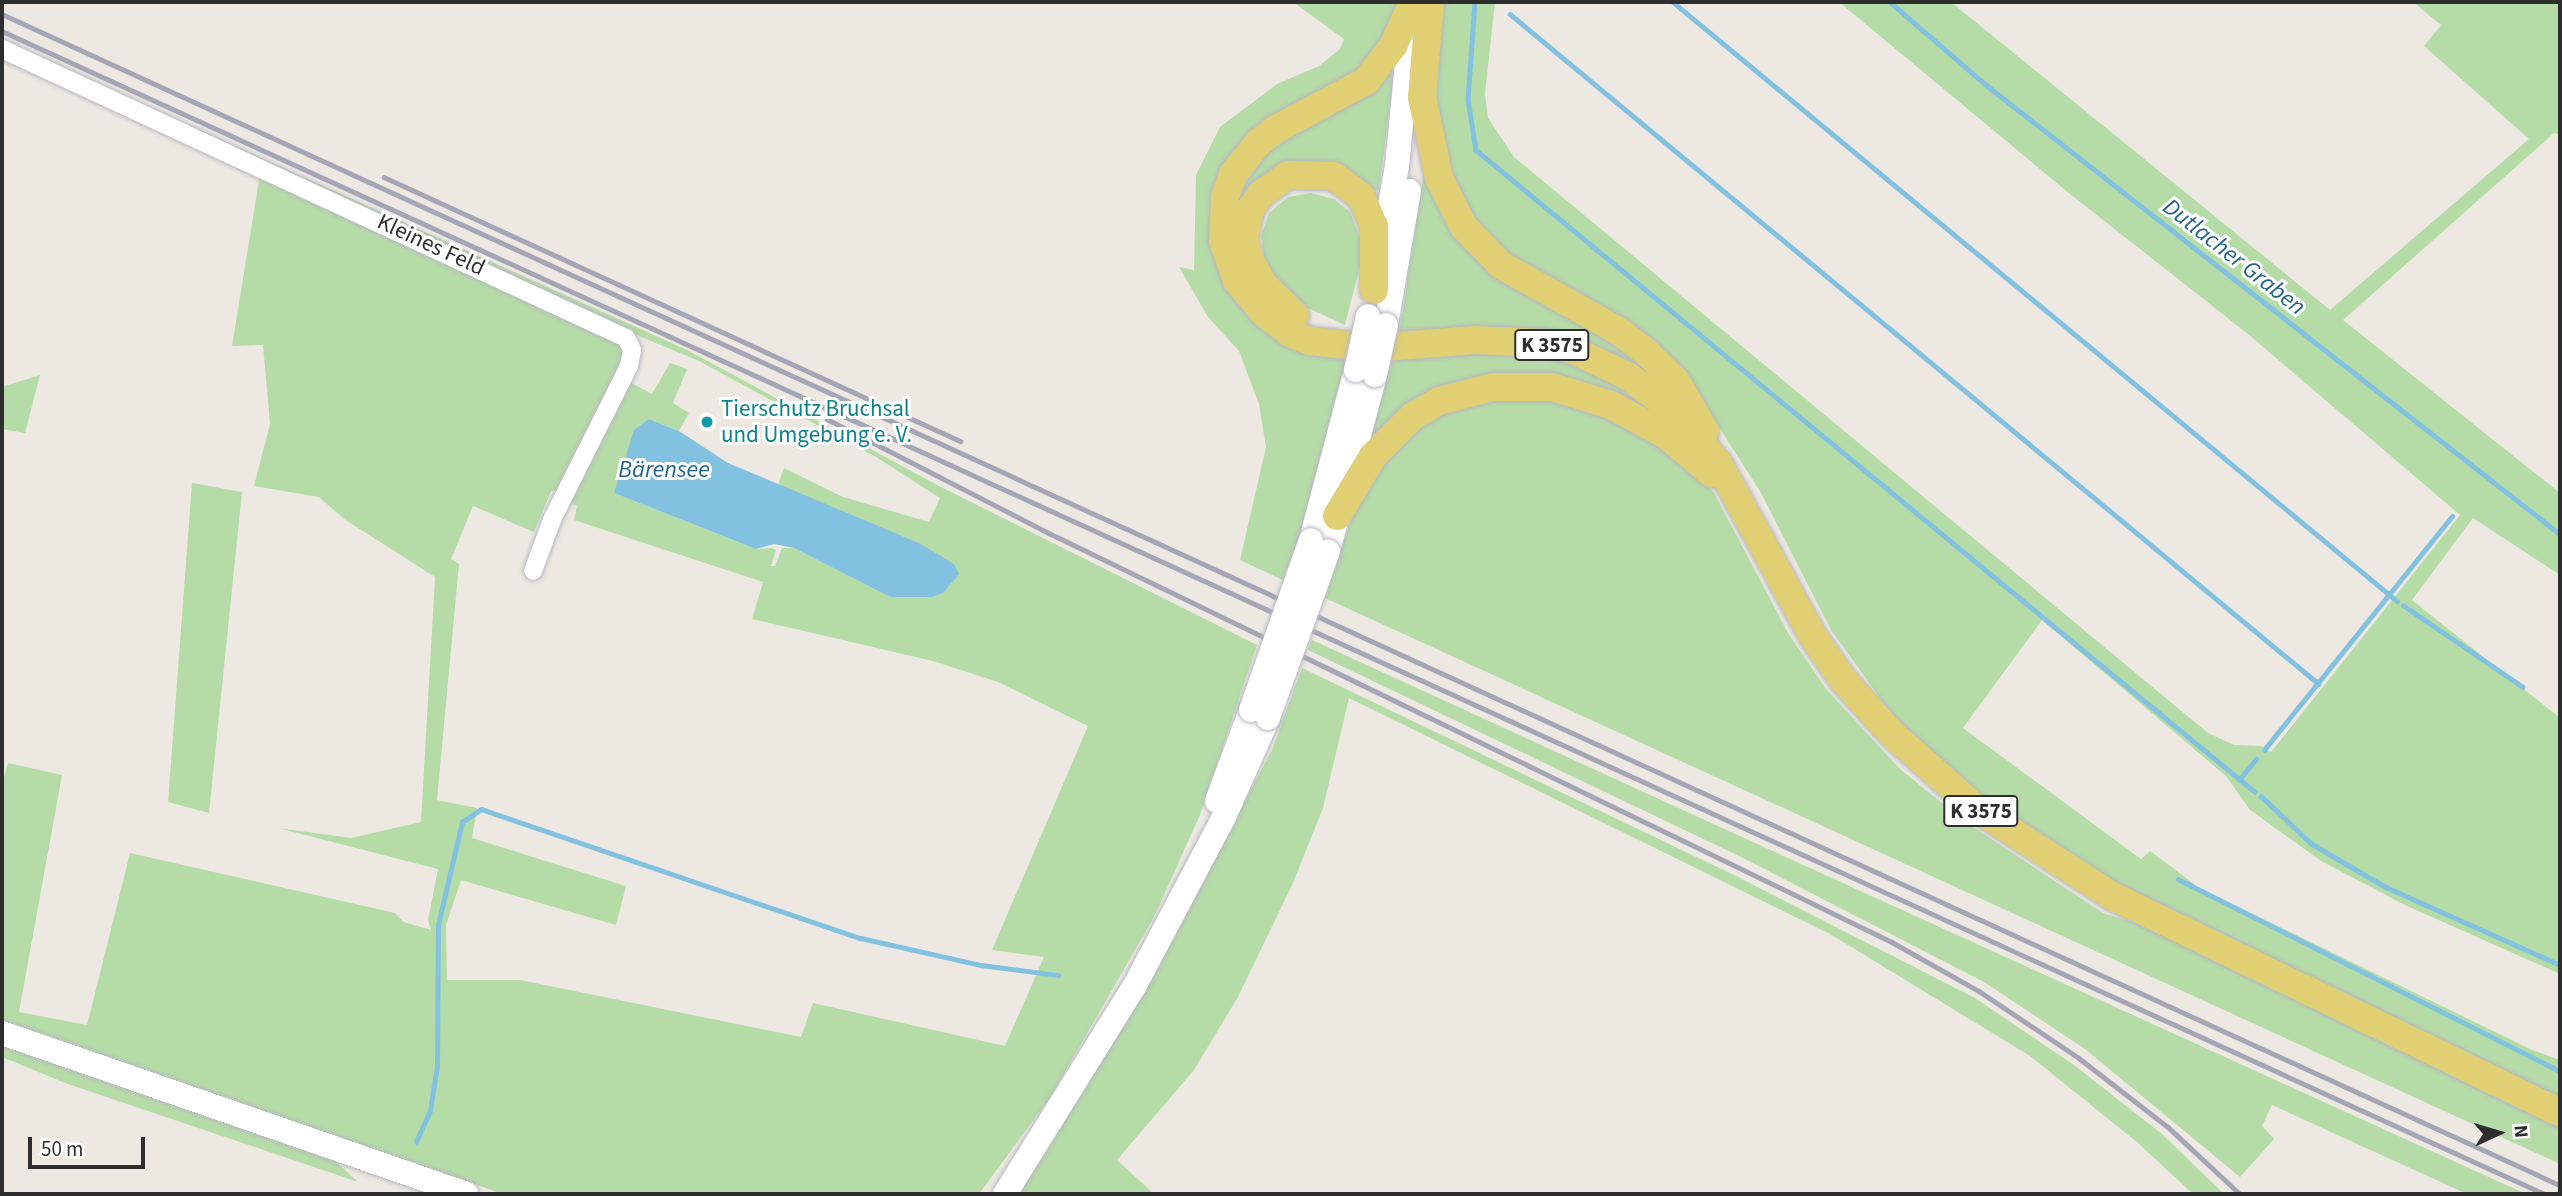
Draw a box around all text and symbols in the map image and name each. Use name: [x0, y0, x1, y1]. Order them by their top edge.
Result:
water label: Dutlacher Graben: [2157, 192, 2311, 322]
street label: Kleines Feld: [373, 208, 489, 282]
road number: K 3575: [1514, 328, 1590, 362]
place label: Tierschutz Bruchsal und Umgebung e. V.: [721, 395, 912, 449]
marker: Tierschutz Bruchsal und Umgebung e. V.: [699, 414, 715, 430]
water label: Bärensee: [618, 456, 710, 484]
road number: K 3575: [1942, 794, 2020, 828]
north arrow: [2464, 1098, 2534, 1168]
scale bar: [32, 1122, 149, 1166]
text: N: [2507, 1124, 2534, 1139]
text: 50 m: [41, 1134, 83, 1164]

